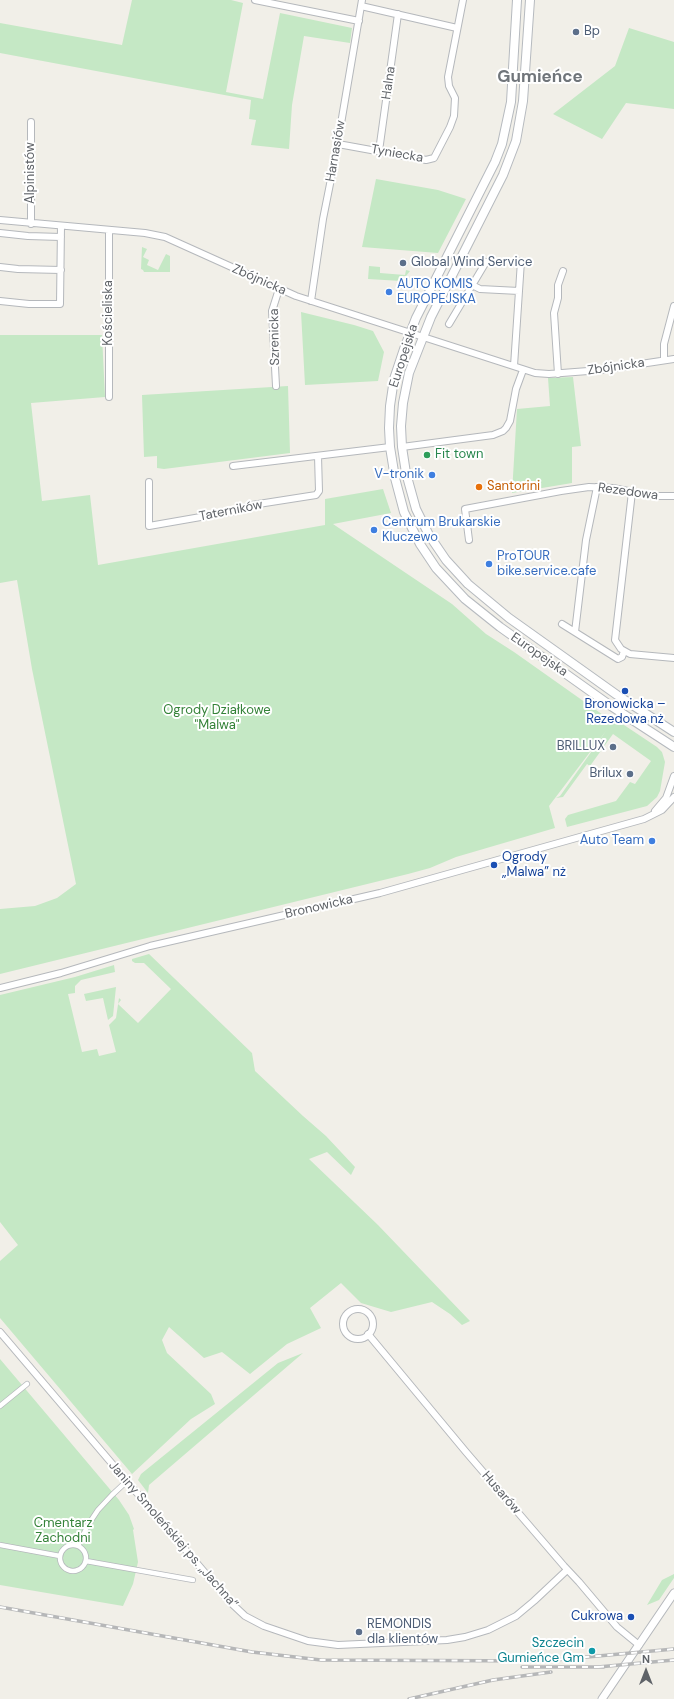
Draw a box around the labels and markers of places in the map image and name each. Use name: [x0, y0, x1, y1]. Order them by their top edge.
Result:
place label: Bp: [584, 24, 600, 40]
marker: Bp: [571, 27, 581, 37]
place label: Global Wind Service: [411, 255, 532, 271]
marker: Global Wind Service: [398, 258, 408, 268]
place label: AUTO KOMIS EUROPEJSKA: [397, 277, 476, 308]
marker: AUTO KOMIS EUROPEJSKA: [384, 287, 394, 297]
place label: Fit town: [435, 447, 483, 463]
marker: Fit town: [422, 450, 432, 460]
place label: V-tronik: [374, 467, 424, 483]
marker: V-tronik: [427, 470, 437, 480]
place label: Santorini: [487, 479, 540, 495]
marker: Santorini: [474, 482, 484, 492]
place label: Centrum Brukarskie Kluczewo: [382, 515, 501, 546]
marker: Centrum Brukarskie Kluczewo: [369, 525, 379, 535]
place label: ProTOUR bike.service.cafe: [497, 549, 596, 580]
marker: ProTOUR bike.service.cafe: [484, 559, 494, 569]
marker: Bronowicka – Rezedowa nż: [620, 686, 630, 696]
place label: Bronowicka – Rezedowa nż: [584, 697, 666, 728]
place label: BRILLUX: [557, 739, 605, 755]
marker: BRILLUX: [608, 742, 618, 752]
place label: Brilux: [589, 766, 622, 782]
marker: Brilux: [625, 769, 635, 779]
place label: Auto Team: [580, 833, 644, 849]
marker: Auto Team: [647, 836, 657, 846]
place label: Ogrody „Malwa” nż: [502, 850, 566, 881]
marker: Ogrody „Malwa” nż: [489, 860, 499, 870]
place label: Cukrowa: [571, 1609, 623, 1625]
marker: Cukrowa: [626, 1612, 636, 1622]
place label: REMONDIS dla klientów: [367, 1617, 438, 1648]
marker: REMONDIS dla klientów: [354, 1627, 364, 1637]
place label: Szczecin Gumieńce Gm: [497, 1636, 584, 1667]
marker: Szczecin Gumieńce Gm: [587, 1646, 597, 1656]

